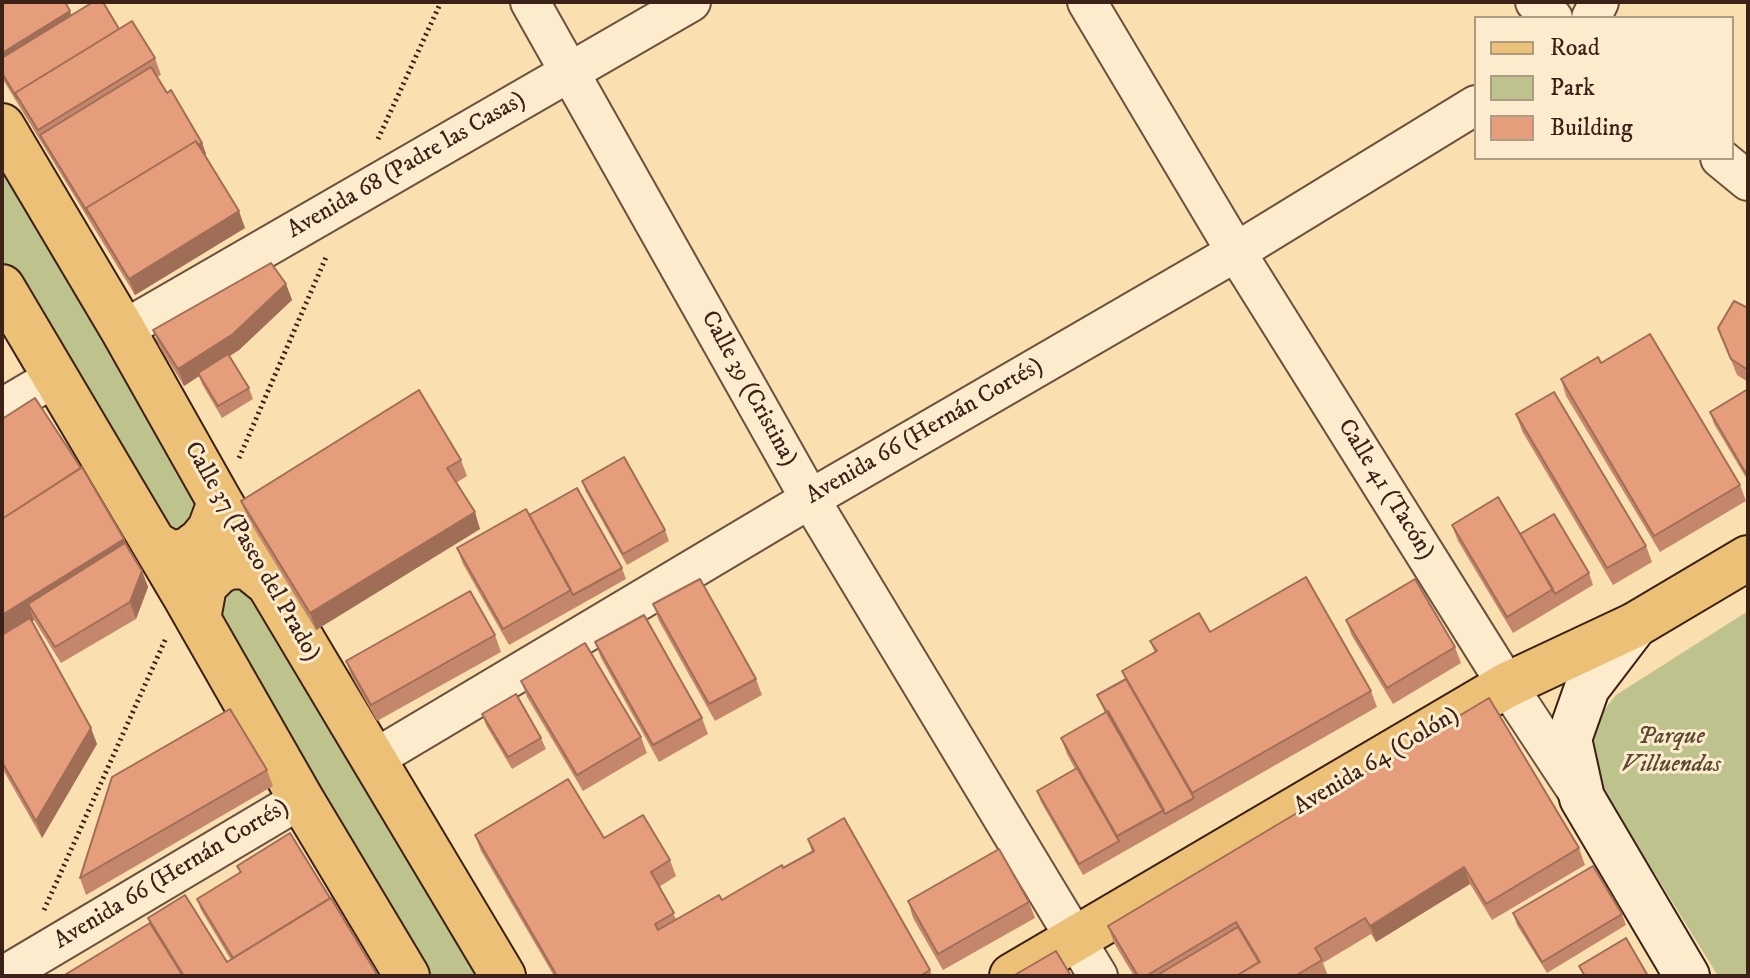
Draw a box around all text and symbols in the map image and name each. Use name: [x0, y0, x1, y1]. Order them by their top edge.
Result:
legend: [1474, 16, 1734, 160]
text: Road: [1550, 33, 1600, 63]
text: Park: [1550, 73, 1595, 103]
street label: Avenida 68 (Padre las Casas): [283, 86, 531, 246]
text: Building: [1550, 113, 1633, 143]
street label: Calle 39 (Cristina): [693, 306, 803, 472]
street label: Avenida 66 (Hernán Cortés): [801, 352, 1049, 512]
street label: Calle 41 (Tacón): [1330, 414, 1440, 566]
street label: Calle 37 (Paseo del Prado): [176, 437, 326, 667]
street label: Avenida 64 (Colón): [1289, 701, 1465, 823]
park label: Parque Villuendas: [1621, 724, 1721, 780]
street label: Avenida 66 (Hernán Cortés): [49, 793, 295, 957]

